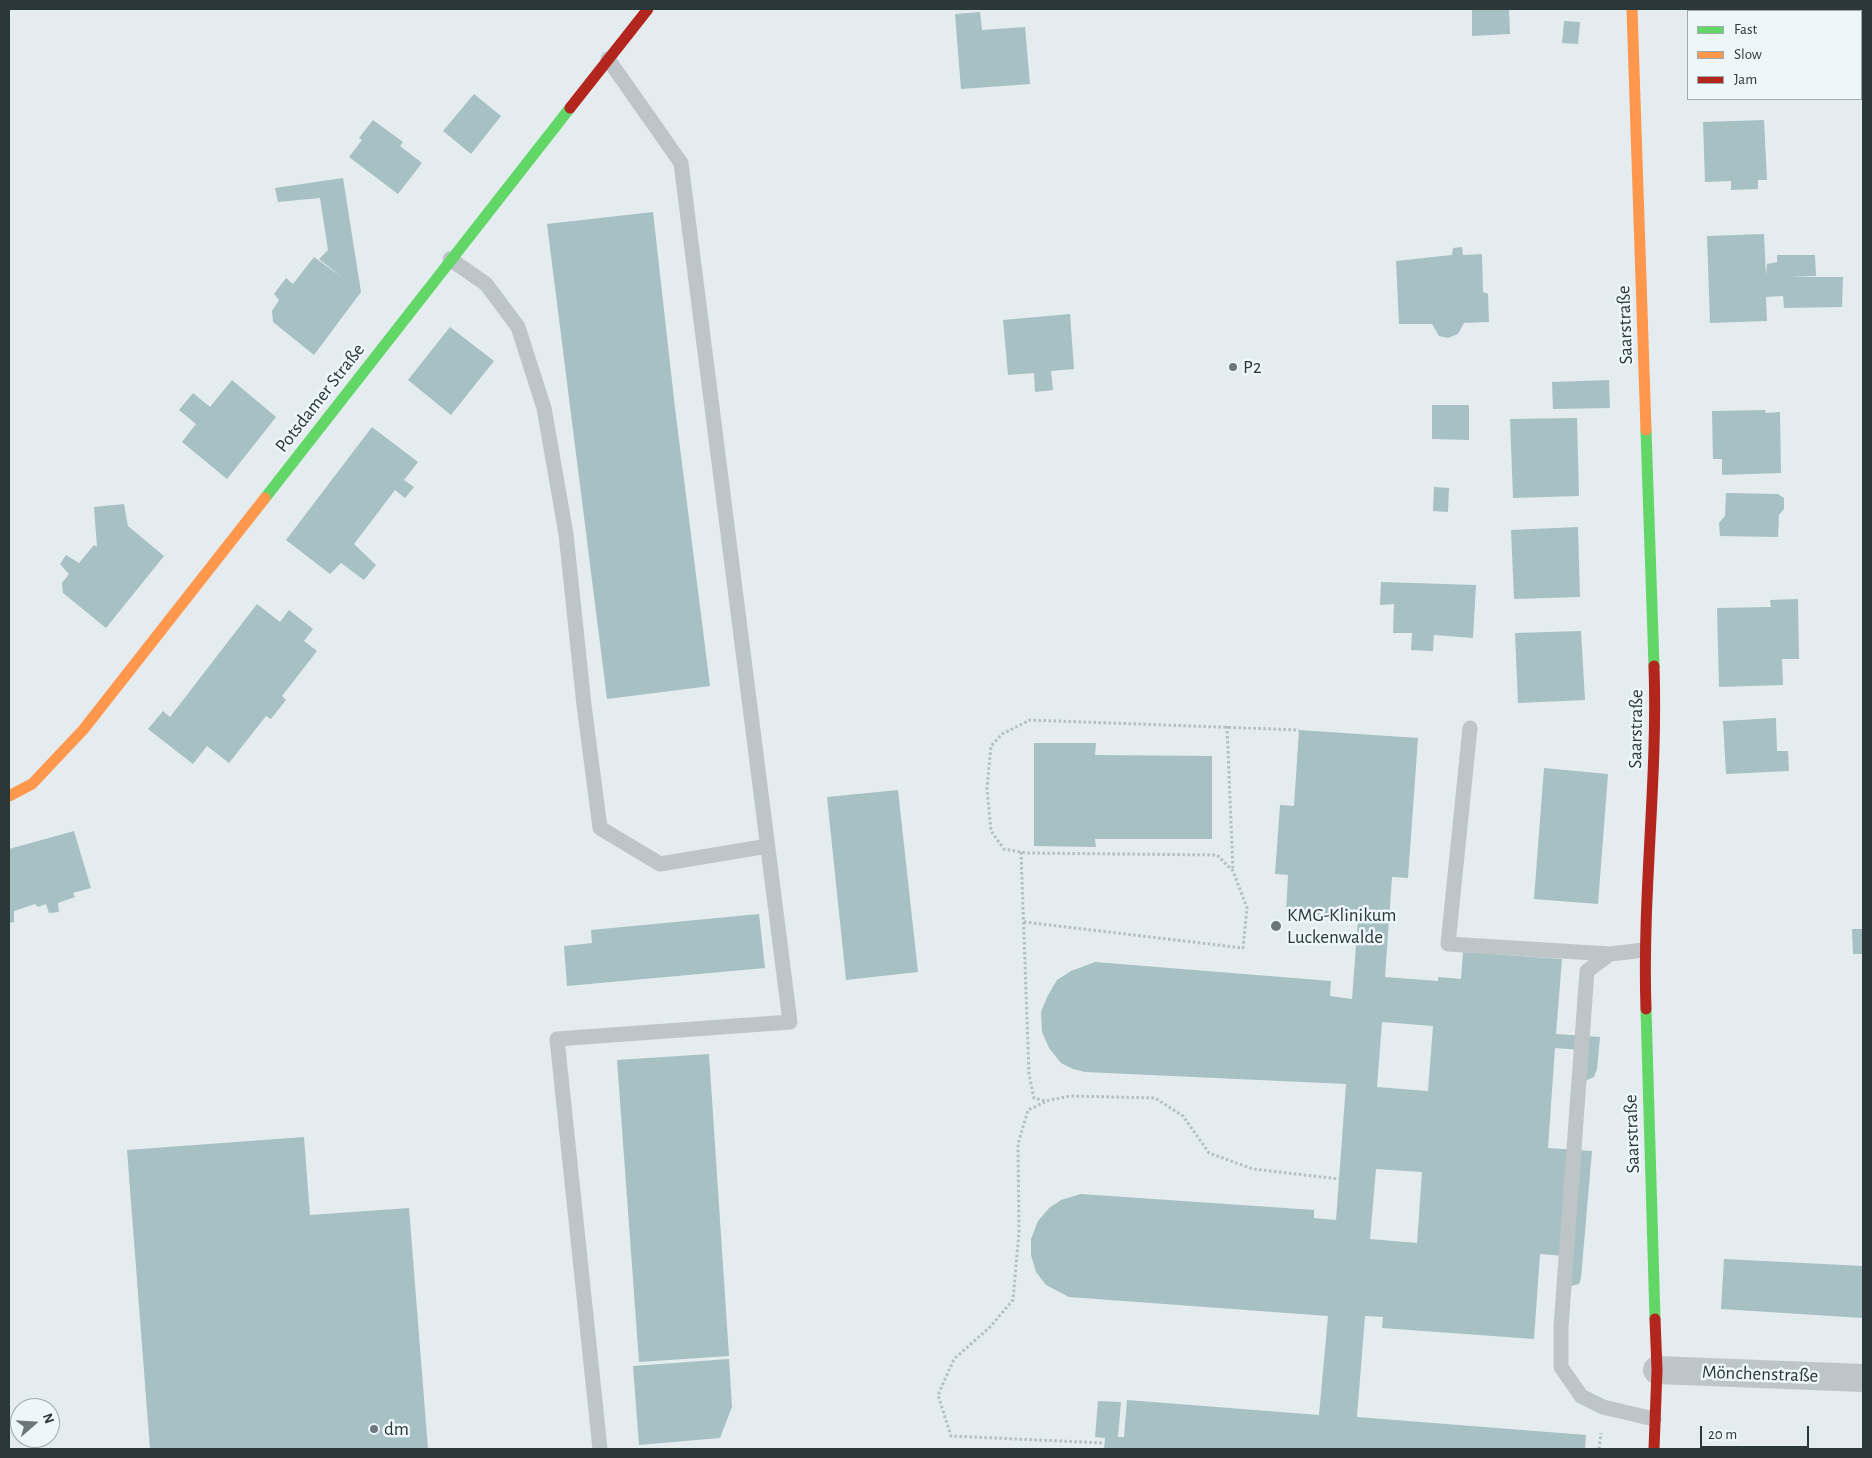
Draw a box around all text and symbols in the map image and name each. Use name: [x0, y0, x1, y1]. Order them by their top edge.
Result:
legend: [1687, 10, 1862, 100]
text: Fast: [1734, 22, 1757, 37]
text: Slow: [1734, 47, 1762, 62]
text: Jam: [1734, 72, 1757, 87]
street label: Saarstraße: [1612, 285, 1638, 365]
street label: Potsdamer Straße: [270, 339, 370, 457]
place label: P2: [1243, 356, 1262, 378]
marker: P2: [1227, 361, 1239, 373]
street label: Saarstraße: [1624, 689, 1648, 769]
place label: KMG-Klinikum Luckenwalde: [1287, 904, 1396, 948]
marker: KMG-Klinikum Luckenwalde: [1269, 919, 1283, 933]
street label: Saarstraße: [1619, 1094, 1645, 1174]
street label: Mönchenstraße: [1701, 1361, 1819, 1387]
north arrow: [10, 1398, 60, 1448]
text: N: [40, 1412, 56, 1425]
scale bar: [1702, 1416, 1811, 1448]
place label: dm: [384, 1418, 409, 1440]
marker: dm: [368, 1423, 380, 1435]
text: 20 m: [1708, 1427, 1737, 1442]

